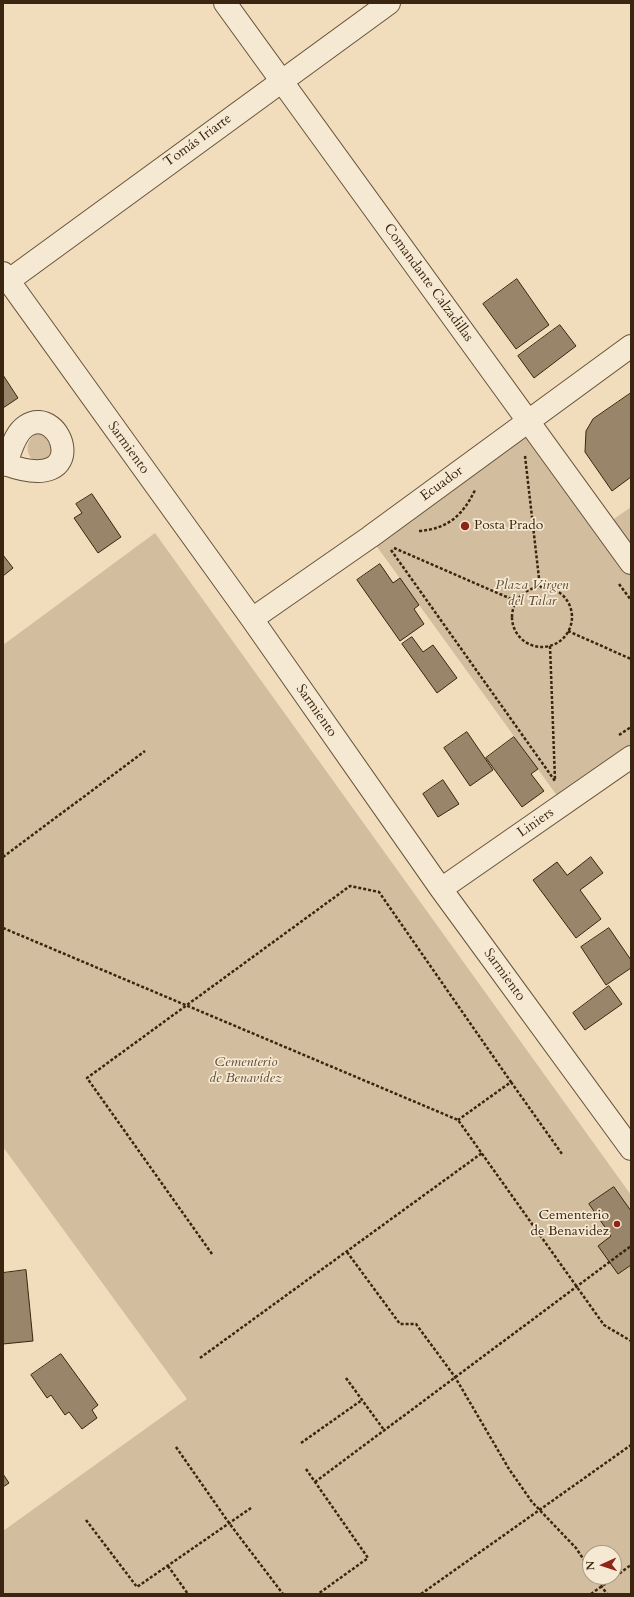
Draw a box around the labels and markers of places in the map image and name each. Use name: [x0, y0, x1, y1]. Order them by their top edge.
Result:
place label: Posta Prado: [474, 518, 543, 534]
marker: Posta Prado: [459, 520, 471, 532]
place label: Cementerio de Benavidez: [530, 1208, 609, 1240]
marker: Cementerio de Benavidez: [612, 1219, 622, 1229]

